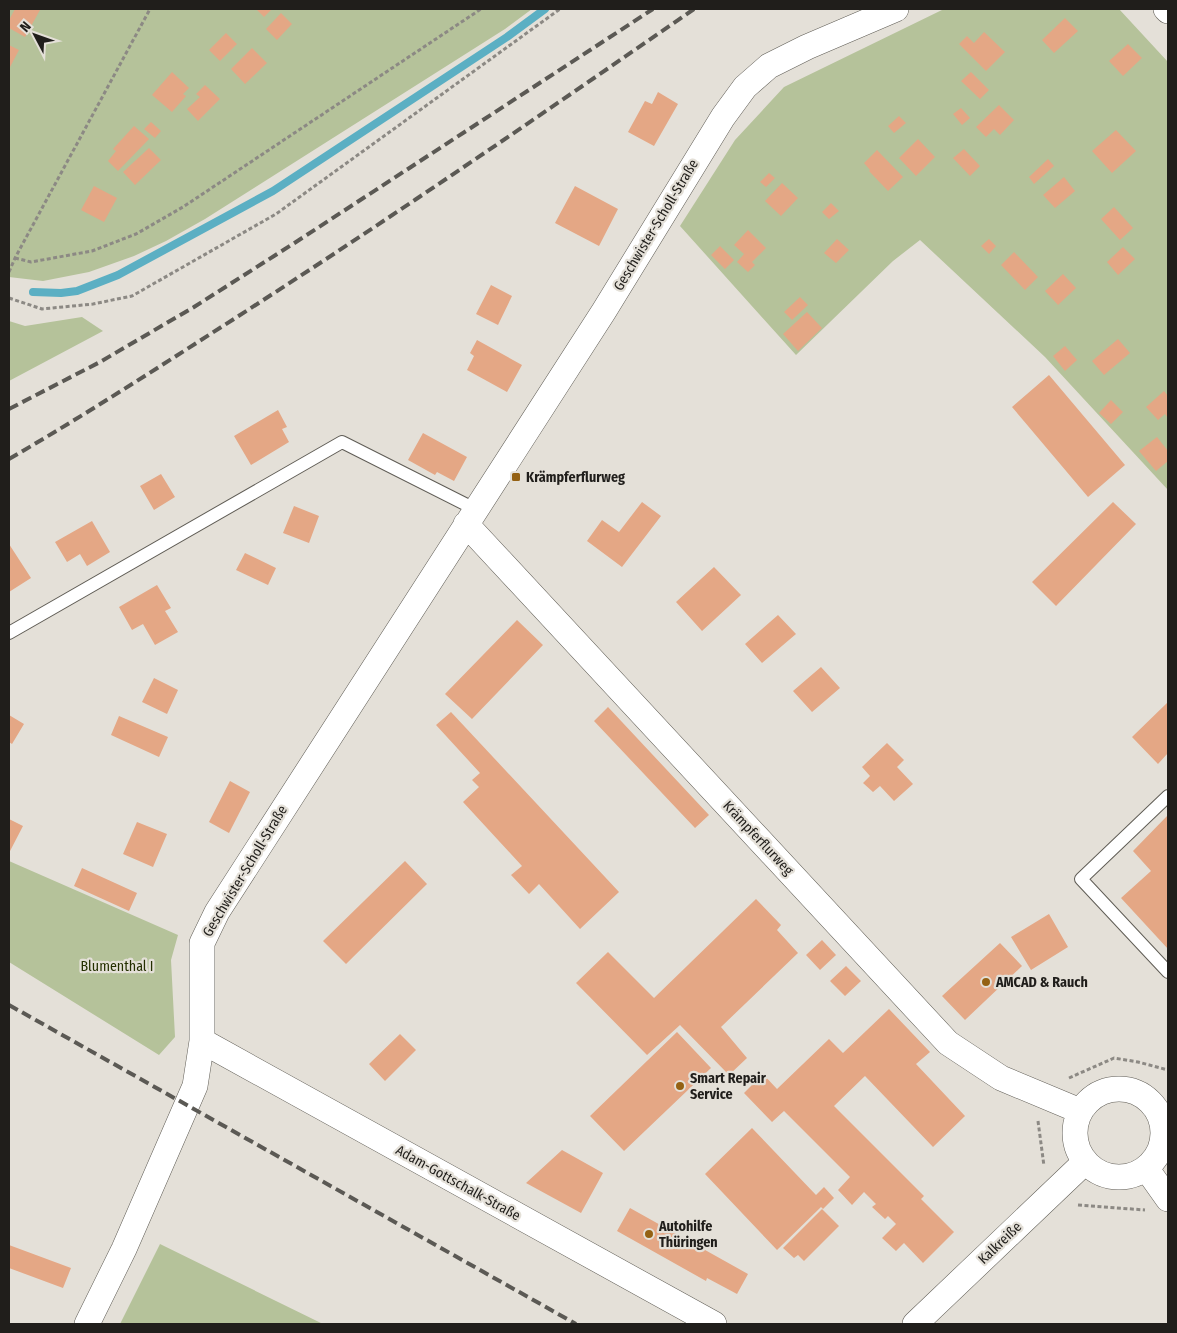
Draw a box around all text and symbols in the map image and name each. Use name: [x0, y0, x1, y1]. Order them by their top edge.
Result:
north arrow: [10, 10, 60, 60]
text: N: [16, 18, 35, 36]
street label: Geschwister-Scholl-Straße: [610, 156, 702, 294]
place label: Krämpferflurweg: [526, 469, 625, 486]
marker: Krämpferflurweg: [510, 471, 522, 483]
street label: Krämpferflurweg: [719, 797, 797, 879]
street label: Geschwister-Scholl-Straße: [199, 802, 291, 940]
park label: Blumenthal I: [80, 958, 154, 975]
place label: AMCAD & Rauch: [995, 974, 1088, 991]
marker: AMCAD & Rauch: [980, 976, 992, 988]
place label: Smart Repair Service: [690, 1070, 767, 1103]
marker: Smart Repair Service: [674, 1080, 686, 1092]
street label: Adam-Gottschalk-Straße: [393, 1142, 523, 1224]
place label: Autohilfe Thüringen: [658, 1218, 718, 1251]
street label: Kalkreiße: [975, 1218, 1025, 1268]
marker: Autohilfe Thüringen: [643, 1228, 655, 1240]

